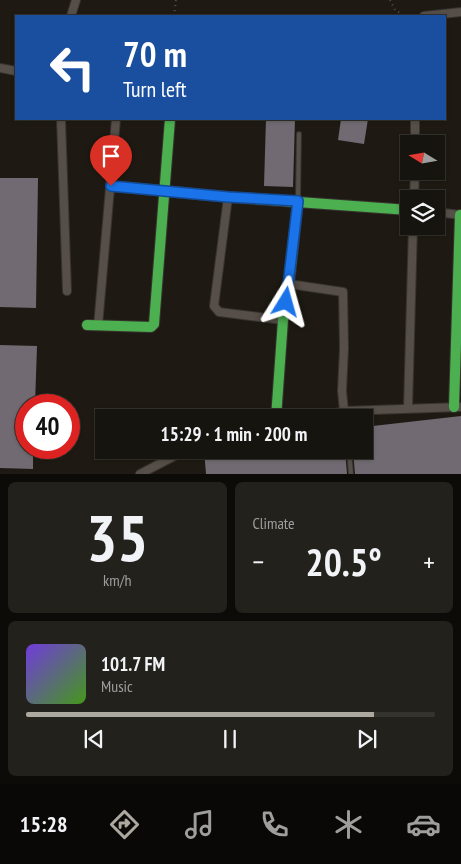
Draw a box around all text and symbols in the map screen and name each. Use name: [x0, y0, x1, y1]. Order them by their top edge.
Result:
text: 70 m: [123, 31, 187, 77]
icon: left: [40, 35, 105, 100]
text: Turn left: [123, 75, 187, 103]
pin: [90, 135, 132, 186]
north arrow: [400, 135, 445, 180]
map controls: [400, 135, 445, 235]
icon: arrive: [97, 142, 125, 170]
button: layers: [400, 190, 445, 235]
position arrow: [259, 275, 311, 327]
speed limit sign: 40: [15, 394, 80, 459]
text: 15:29 · 1 min · 200 m: [161, 422, 307, 446]
text: 35: [86, 495, 148, 579]
text: Climate: [253, 513, 295, 533]
text: 20.5°: [306, 537, 382, 586]
text: −: [253, 543, 264, 580]
text: +: [423, 543, 435, 580]
text: km/h: [103, 570, 131, 590]
text: 101.7 FM: [101, 652, 165, 676]
text: Music: [101, 676, 133, 696]
icon: previous: [80, 725, 108, 753]
icon: pause: [216, 725, 244, 753]
icon: next: [353, 725, 381, 753]
icon: directions: [107, 807, 142, 842]
icon: music: [182, 807, 217, 842]
icon: phone: [257, 807, 292, 842]
icon: climate: [331, 807, 366, 842]
icon: car: [406, 807, 441, 842]
text: 15:28: [20, 810, 67, 838]

